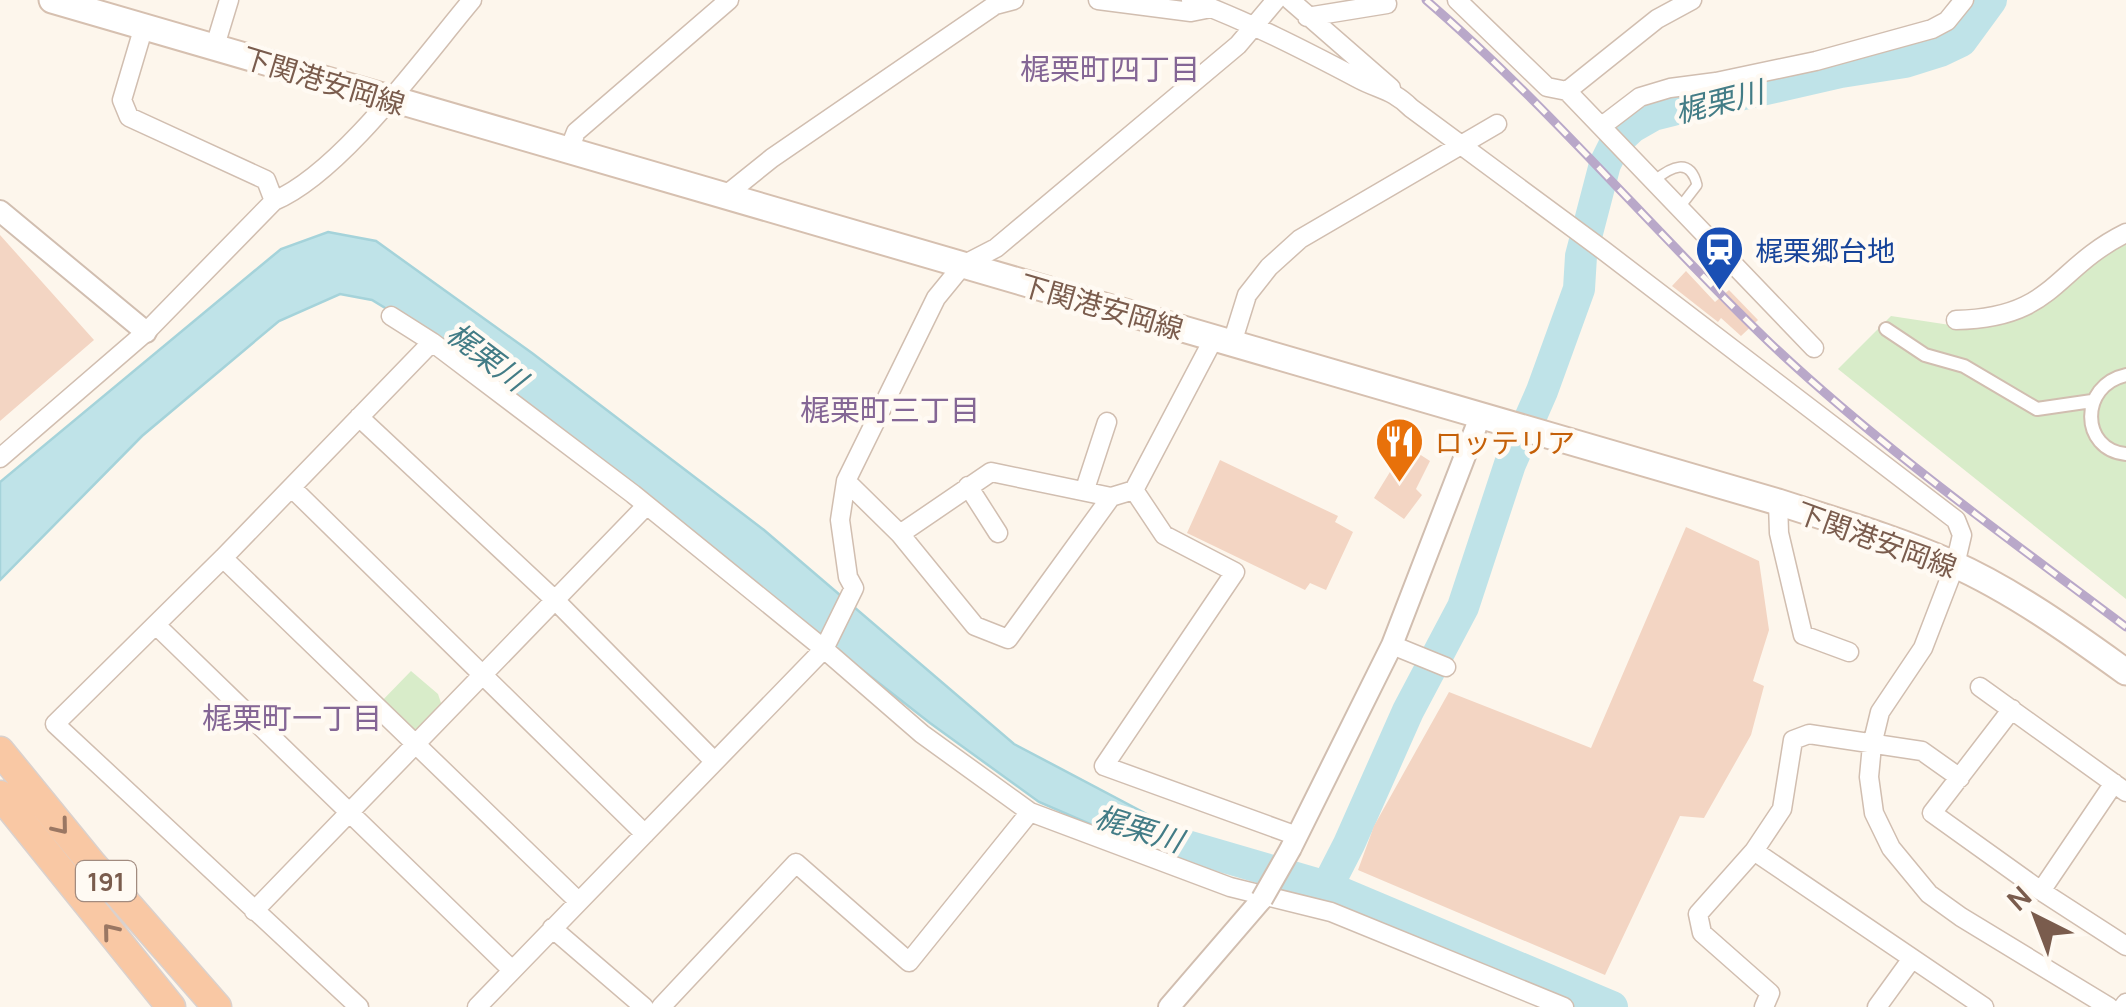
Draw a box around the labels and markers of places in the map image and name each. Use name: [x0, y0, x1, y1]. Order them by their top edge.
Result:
station icon: 梶栗郷台地: [1694, 224, 1746, 292]
place label: 梶栗郷台地: [1755, 231, 1895, 269]
restaurant icon: ロッテリア: [1374, 416, 1426, 484]
place label: ロッテリア: [1435, 423, 1575, 461]

